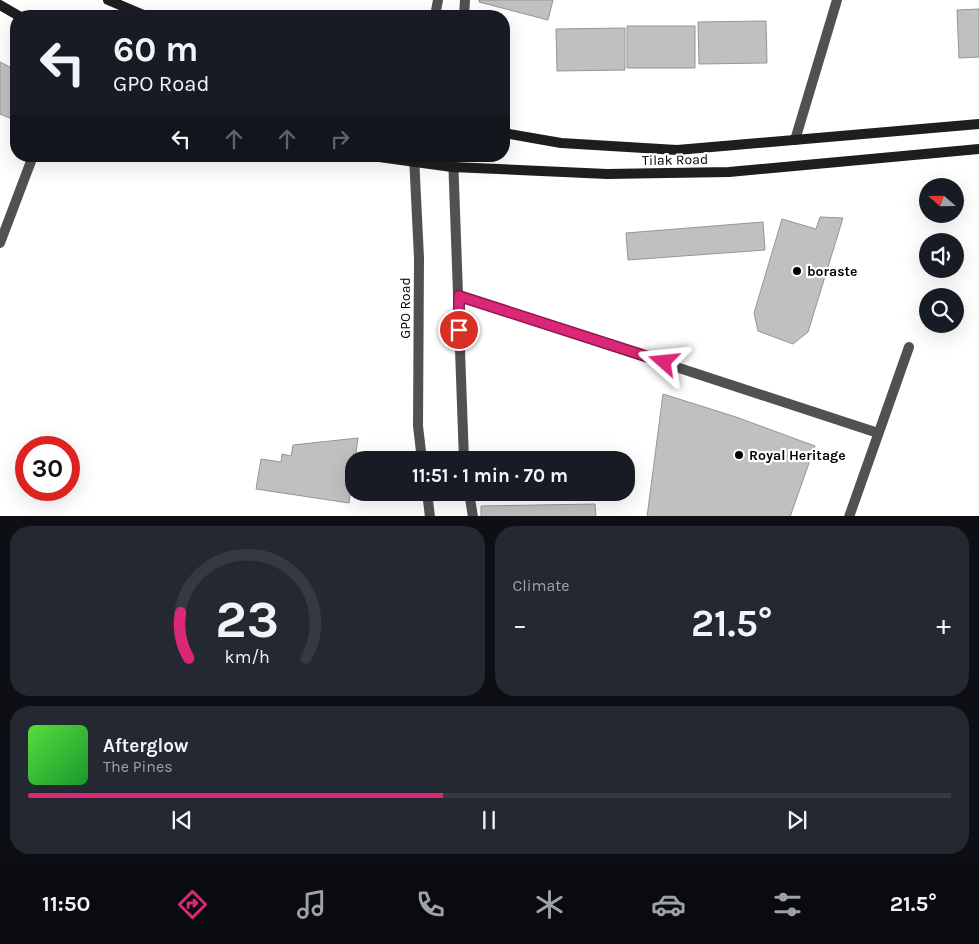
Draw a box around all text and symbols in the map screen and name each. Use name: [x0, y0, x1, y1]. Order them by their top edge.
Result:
text: 60 m: [113, 29, 198, 70]
icon: left: [30, 30, 95, 95]
text: GPO Road: [113, 71, 209, 97]
icon: left: [167, 125, 195, 153]
icon: ahead: [220, 125, 248, 153]
icon: ahead: [273, 125, 301, 153]
icon: right: [326, 125, 354, 153]
street label: Tilak Road: [642, 151, 708, 169]
north arrow: [919, 178, 964, 222]
map controls: [919, 178, 964, 333]
button: sound: [919, 233, 964, 278]
place label: boraste: [807, 263, 858, 280]
marker: boraste: [791, 265, 803, 277]
street label: GPO Road: [397, 277, 414, 339]
button: search: [919, 288, 964, 333]
pin: [438, 309, 480, 351]
icon: arrive: [445, 316, 473, 344]
position arrow: [637, 335, 689, 387]
speed limit sign: 30: [15, 436, 80, 501]
place label: Royal Heritage: [749, 447, 846, 464]
marker: Royal Heritage: [733, 449, 745, 461]
text: 11:51 · 1 min · 70 m: [412, 465, 568, 487]
text: Climate: [513, 576, 570, 595]
text: 23: [215, 589, 279, 650]
text: 21.5°: [691, 601, 773, 646]
text: −: [513, 608, 527, 641]
text: +: [936, 608, 951, 641]
text: km/h: [225, 647, 270, 668]
text: Afterglow: [103, 735, 189, 757]
text: The Pines: [103, 757, 173, 776]
icon: previous: [168, 806, 196, 834]
icon: pause: [475, 806, 503, 834]
icon: next: [783, 806, 811, 834]
icon: directions: [175, 887, 210, 922]
icon: music: [294, 887, 329, 922]
icon: phone: [413, 887, 448, 922]
icon: climate: [532, 887, 567, 922]
icon: car: [651, 887, 686, 922]
icon: filters: [770, 887, 805, 922]
text: 11:50: [42, 891, 90, 917]
text: 21.5°: [890, 891, 937, 917]

